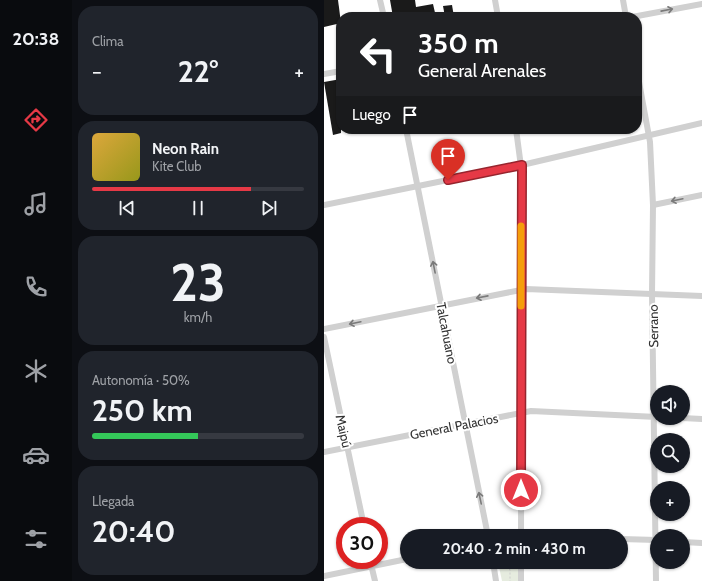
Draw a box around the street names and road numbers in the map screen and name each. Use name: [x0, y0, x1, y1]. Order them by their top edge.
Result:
street label: Talcahuano: [433, 301, 461, 365]
street label: Serrano: [645, 304, 661, 348]
street label: General Palacios: [409, 409, 500, 442]
street label: Maipú: [333, 413, 355, 449]

